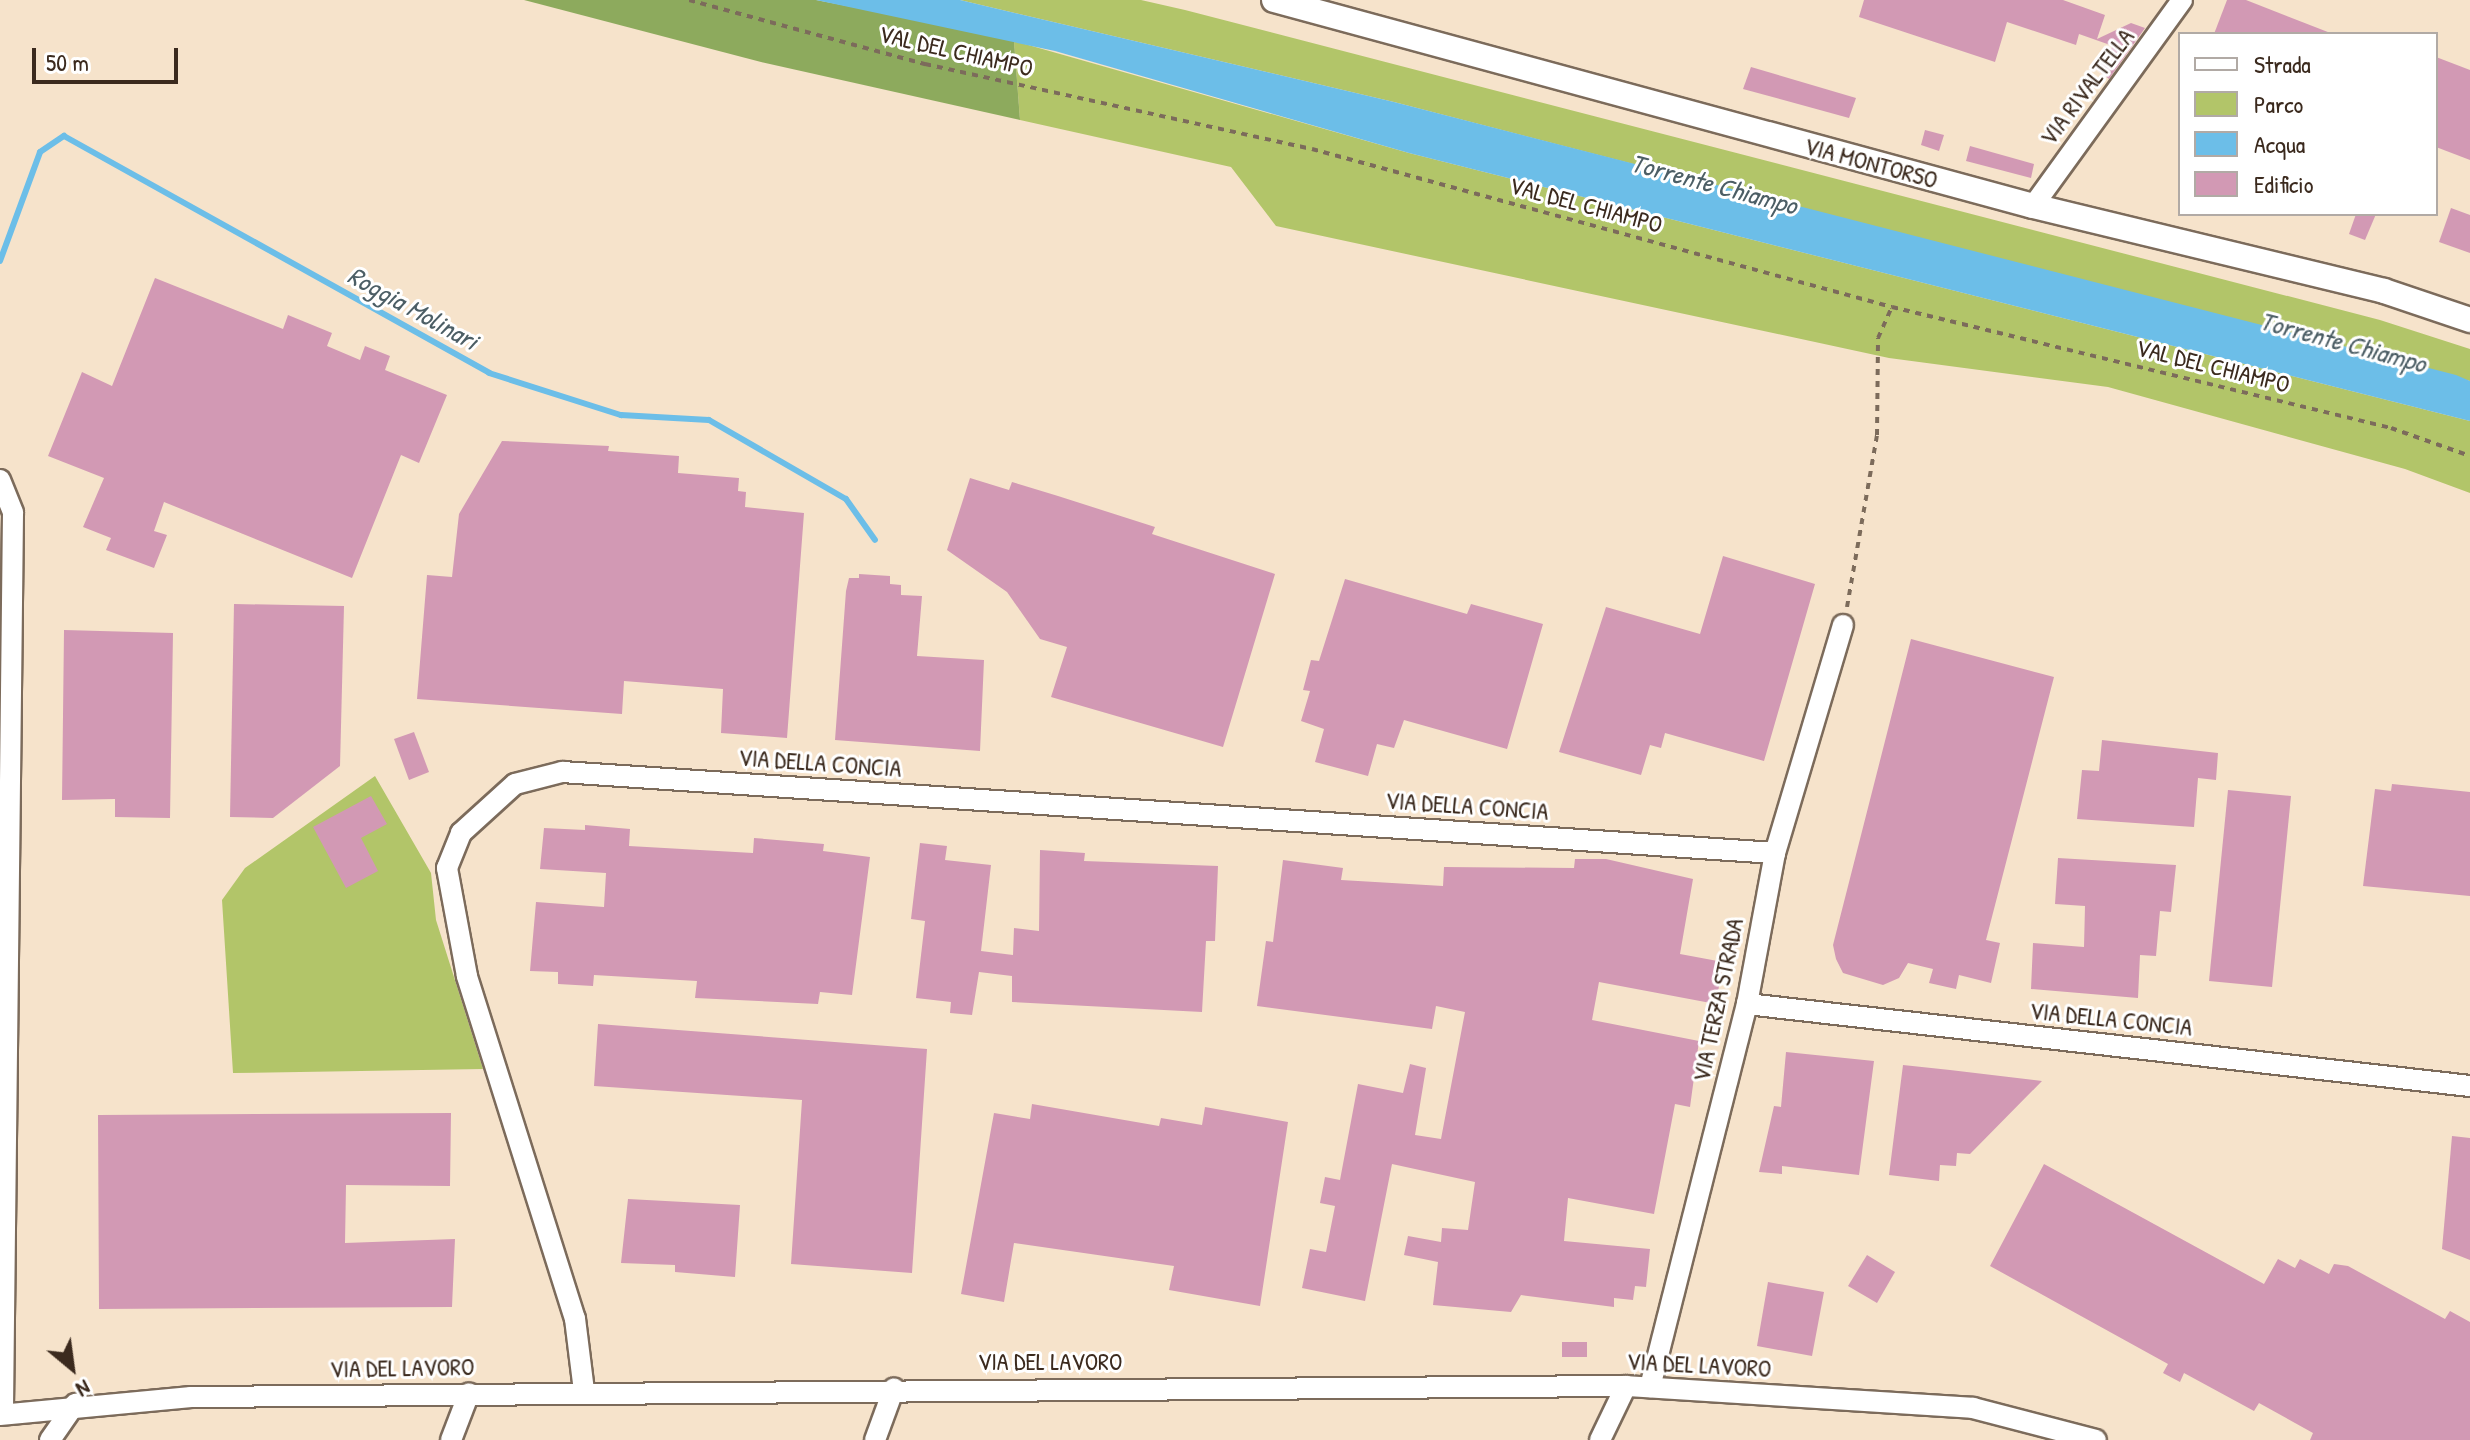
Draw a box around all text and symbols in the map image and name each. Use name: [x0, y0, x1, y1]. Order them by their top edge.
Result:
street label: VAL DEL CHIAMPO: [876, 19, 1036, 83]
street label: VIA RIVALTELLA: [2034, 23, 2140, 151]
scale bar: [36, 32, 182, 82]
legend: [2178, 32, 2438, 216]
text: 50 m: [46, 46, 89, 78]
text: Strada: [2254, 48, 2311, 80]
text: Parco: [2254, 88, 2303, 120]
text: Acqua: [2254, 128, 2305, 160]
street label: VIA MONTORSO: [1801, 131, 1941, 195]
water label: Torrente Chiampo: [1628, 147, 1800, 221]
text: Edificio: [2254, 168, 2313, 200]
street label: VAL DEL CHIAMPO: [1506, 171, 1666, 239]
water label: Roggia Molinari: [343, 259, 483, 357]
water label: Torrente Chiampo: [2257, 305, 2429, 379]
street label: VAL DEL CHIAMPO: [2133, 333, 2293, 399]
street label: VIA DELLA CONCIA: [738, 743, 902, 783]
street label: VIA DELLA CONCIA: [1385, 786, 1549, 826]
street label: VIA TERZA STRADA: [1687, 916, 1749, 1084]
street label: VIA DELLA CONCIA: [2028, 996, 2194, 1042]
north arrow: [32, 1328, 112, 1408]
street label: VIA DEL LAVORO: [1626, 1347, 1772, 1383]
street label: VIA DEL LAVORO: [978, 1348, 1122, 1376]
street label: VIA DEL LAVORO: [329, 1352, 475, 1384]
text: N: [71, 1373, 96, 1405]

